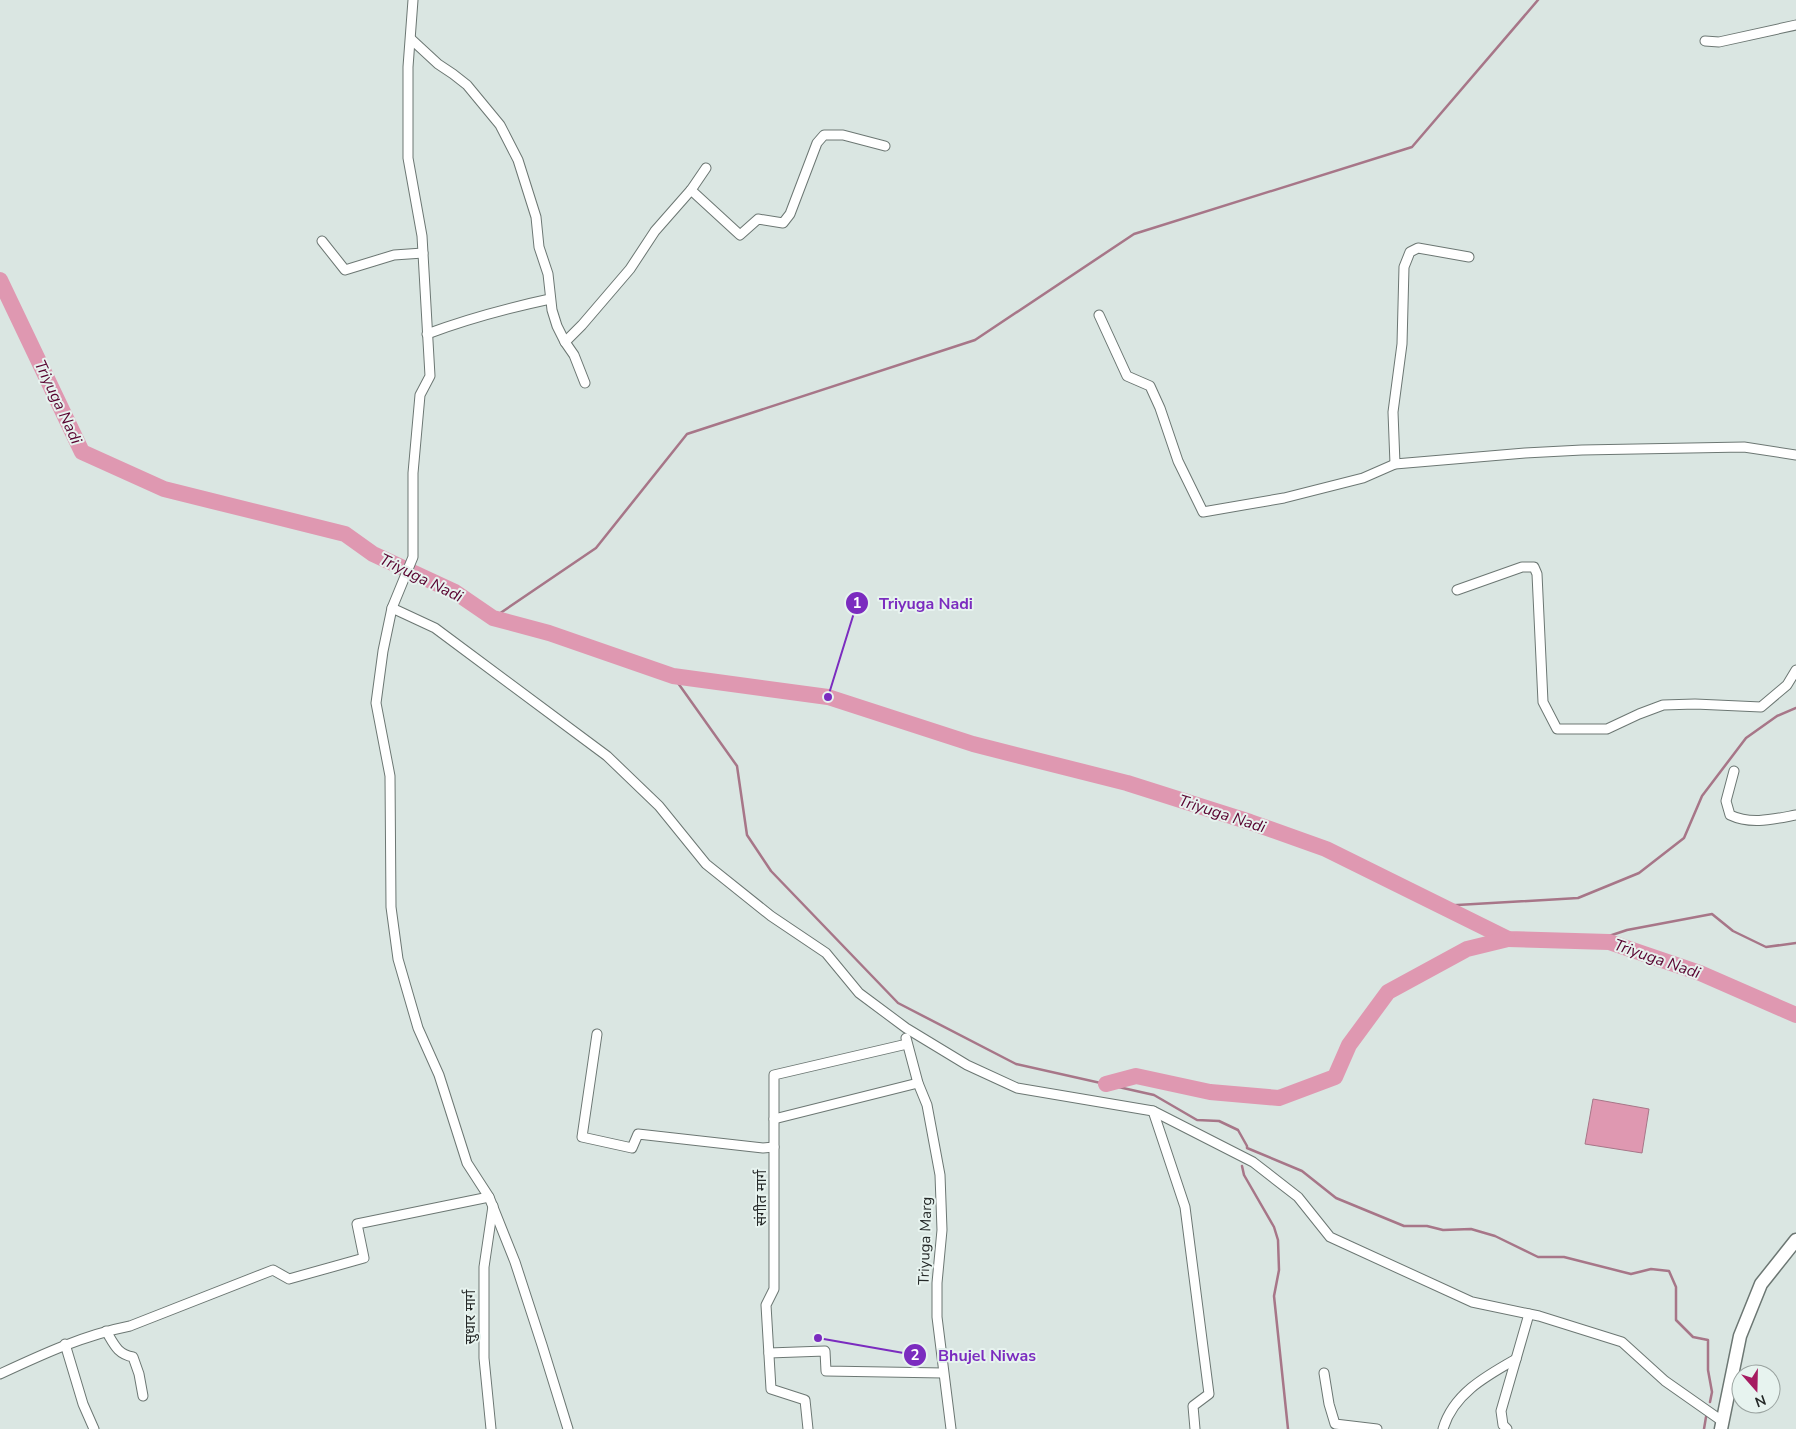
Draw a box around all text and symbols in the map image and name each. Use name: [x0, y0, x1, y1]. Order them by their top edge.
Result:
water label: Triyuga Nadi: [29, 356, 87, 448]
water label: Triyuga Nadi: [376, 548, 467, 608]
callout: Triyuga Nadi: [844, 587, 983, 618]
text: 1: [852, 593, 862, 613]
text: Triyuga Nadi: [879, 593, 973, 615]
water label: Triyuga Nadi: [1176, 790, 1269, 839]
water label: Triyuga Nadi: [1611, 934, 1704, 984]
street label: संगीत मार्ग: [751, 1169, 771, 1226]
street label: Triyuga Marg: [913, 1197, 937, 1285]
street label: सुधार मार्ग: [460, 1289, 480, 1344]
callout: Bhujel Niwas: [903, 1340, 1046, 1371]
text: 2: [910, 1345, 920, 1365]
text: Bhujel Niwas: [938, 1345, 1036, 1367]
north arrow: [1731, 1364, 1781, 1414]
text: N: [1752, 1390, 1768, 1411]

